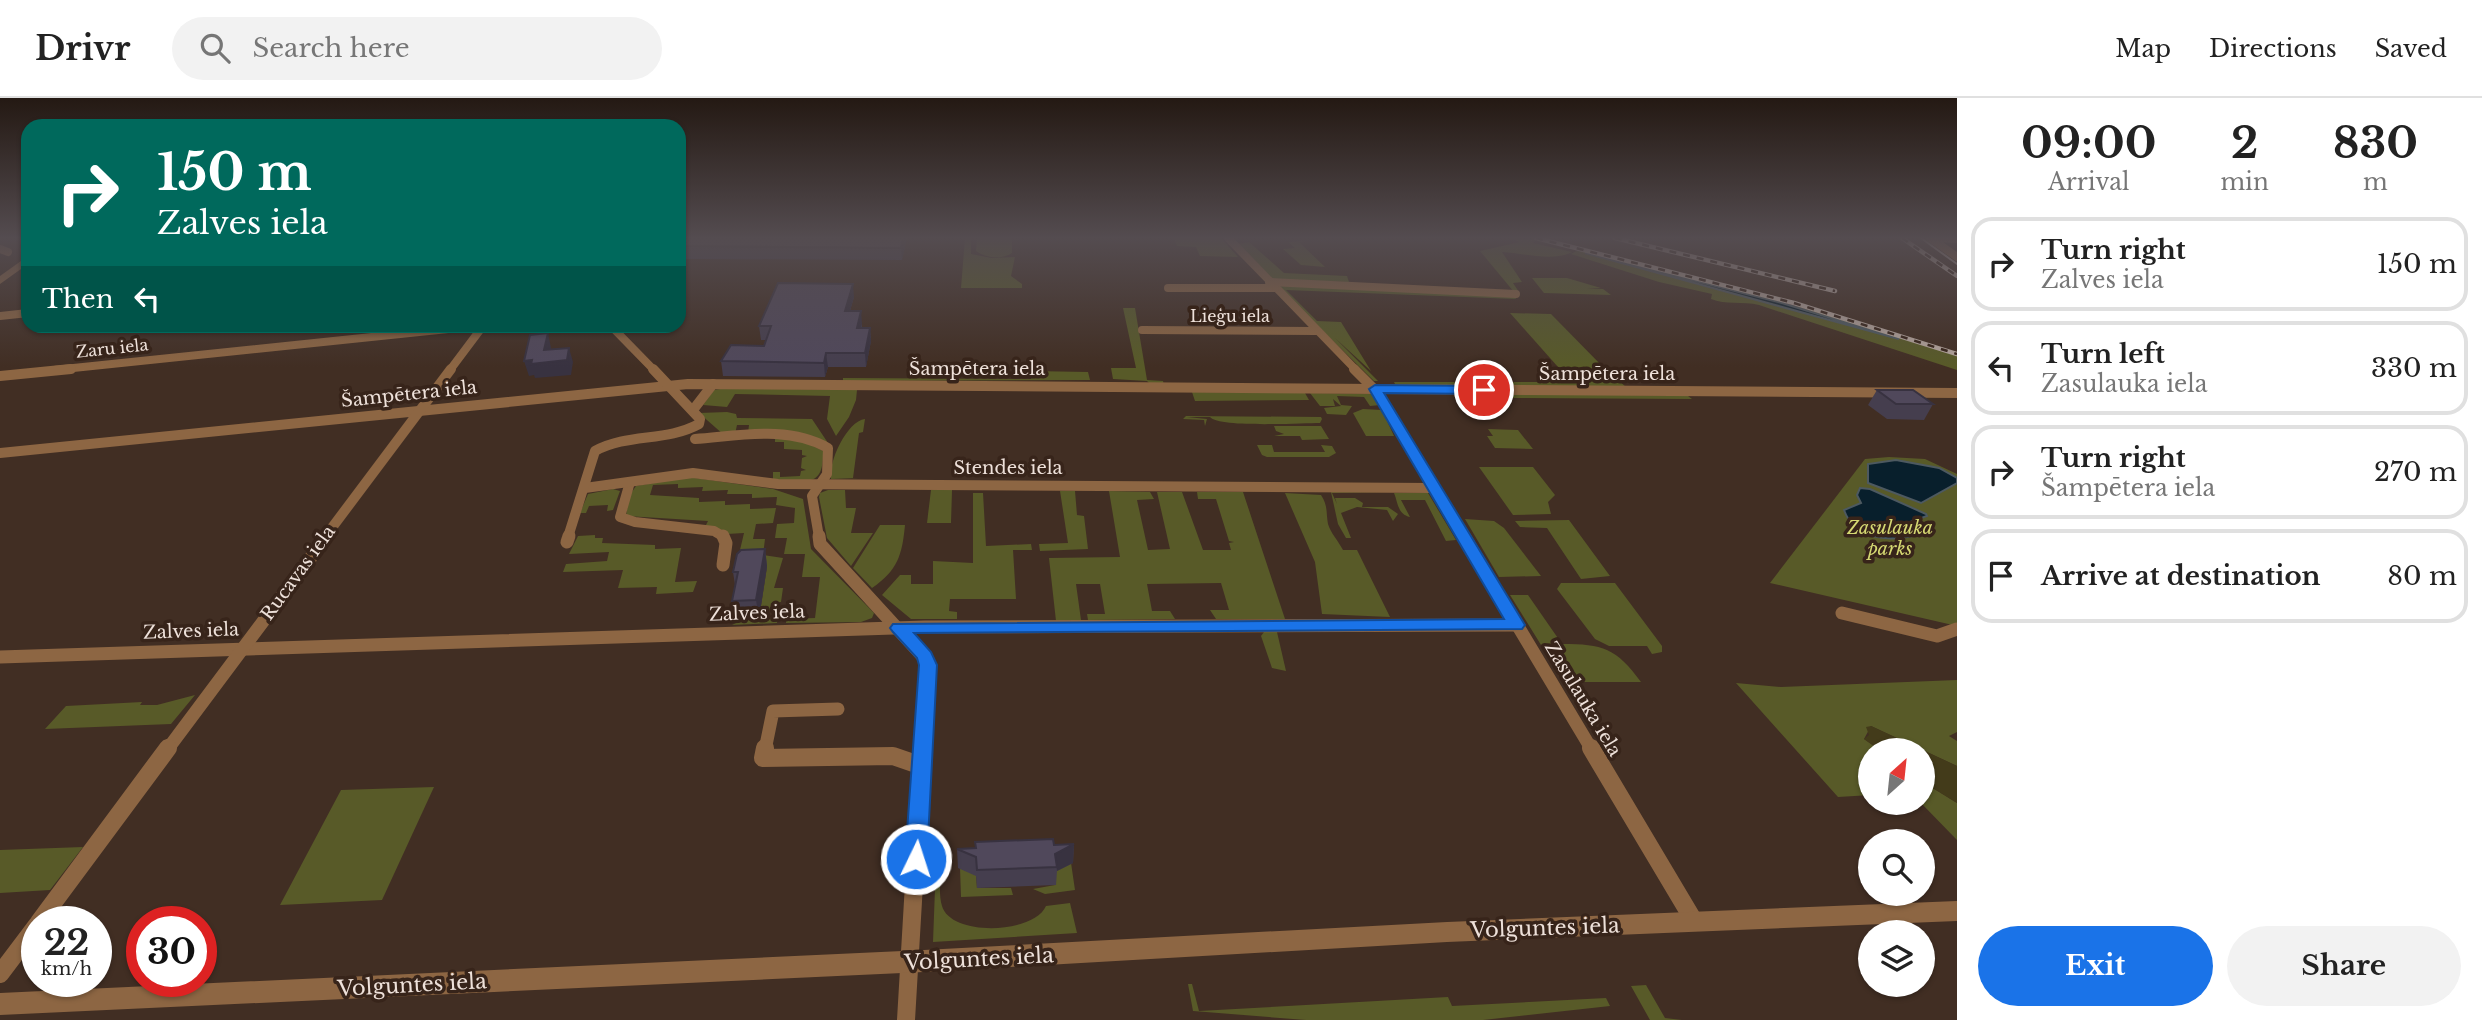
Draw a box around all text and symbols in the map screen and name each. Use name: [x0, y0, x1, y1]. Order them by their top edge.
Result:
search box: [172, 17, 662, 80]
text: Drivr: [35, 28, 130, 69]
icon: search: [196, 29, 234, 67]
text: Search here: [252, 32, 410, 64]
text: Map: [2115, 34, 2171, 63]
text: Directions: [2209, 34, 2337, 63]
text: Saved: [2375, 34, 2447, 63]
text: 09:00: [2021, 117, 2156, 169]
text: 2: [2231, 117, 2258, 169]
text: 830: [2333, 117, 2418, 169]
text: 150 m: [157, 142, 312, 203]
icon: right: [42, 147, 133, 238]
text: Arrival: [2048, 168, 2129, 196]
text: min: [2220, 168, 2269, 196]
text: m: [2363, 168, 2388, 196]
text: Zalves iela: [157, 203, 328, 243]
text: Turn right: [2041, 234, 2186, 266]
icon: right: [1982, 245, 2020, 283]
text: 150 m: [2377, 248, 2457, 280]
text: Zalves iela: [2041, 266, 2164, 294]
icon: left: [128, 280, 166, 318]
text: Then: [42, 283, 114, 315]
street label: Lieģu iela: [1190, 306, 1270, 326]
street label: Zaru iela: [75, 334, 149, 362]
text: Turn left: [2041, 338, 2165, 370]
icon: left: [1982, 349, 2020, 387]
text: 330 m: [2371, 352, 2457, 384]
street label: Šampētera iela: [909, 357, 1045, 380]
pin: [1454, 360, 1514, 420]
street label: Šampētera iela: [1539, 362, 1675, 385]
text: Zasulauka iela: [2041, 370, 2207, 398]
icon: arrive: [1465, 371, 1503, 409]
street label: Šampētera iela: [340, 375, 478, 412]
text: Turn right: [2041, 442, 2186, 474]
icon: right: [1982, 453, 2020, 491]
text: 270 m: [2374, 456, 2457, 488]
street label: Stendes iela: [953, 457, 1063, 479]
text: Šampētera iela: [2041, 474, 2215, 502]
park label: Zasulauka parks: [1846, 517, 1933, 560]
street label: Rucavas iela: [256, 521, 340, 625]
icon: arrive: [1982, 557, 2020, 595]
text: Arrive at destination: [2041, 560, 2321, 592]
text: 80 m: [2387, 560, 2457, 592]
street label: Zalves iela: [709, 600, 805, 626]
street label: Zalves iela: [143, 618, 239, 644]
street label: Zasulauka iela: [1540, 638, 1626, 761]
north arrow: [1858, 738, 1936, 816]
map controls: [1858, 738, 1935, 997]
position arrow: [879, 822, 953, 896]
button: search: [1858, 829, 1935, 906]
speed limit sign: 30: [126, 906, 217, 997]
street label: Volguntes iela: [1469, 912, 1621, 944]
button: layers: [1858, 920, 1935, 997]
text: 22: [44, 921, 89, 964]
button: Exit: [1978, 926, 2213, 1006]
button: Share: [2227, 926, 2461, 1006]
street label: Volguntes iela: [903, 942, 1055, 976]
text: km/h: [41, 958, 92, 980]
street label: Volguntes iela: [336, 968, 488, 1002]

